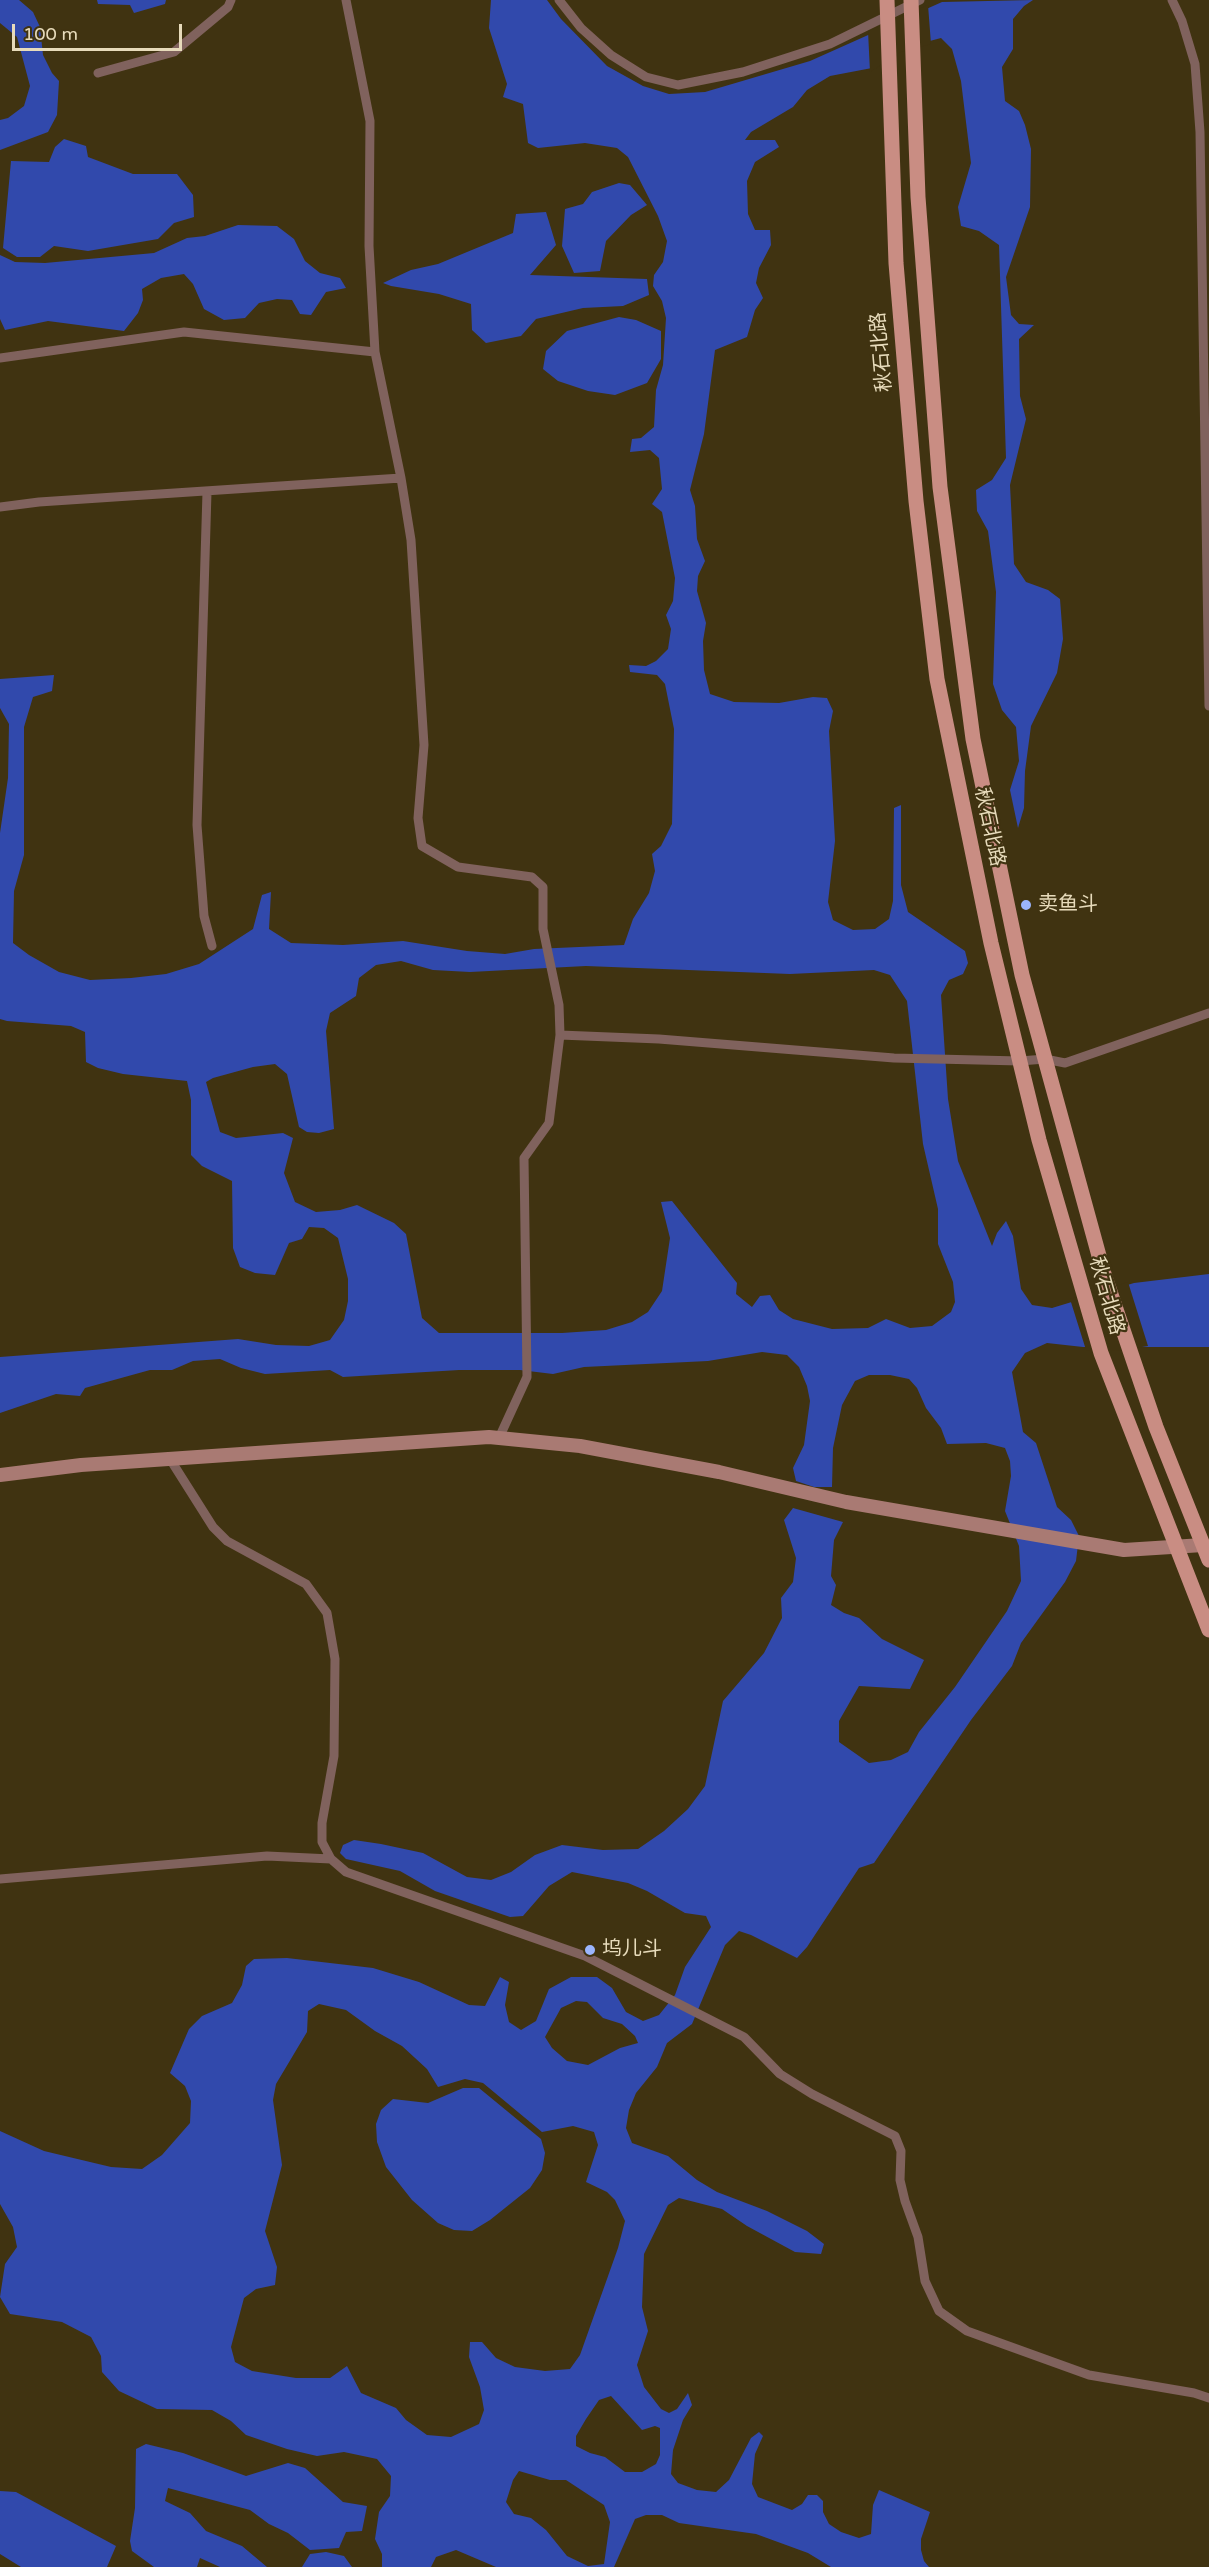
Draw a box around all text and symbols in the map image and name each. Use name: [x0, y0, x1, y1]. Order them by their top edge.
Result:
scale bar: [15, 12, 184, 50]
text: 100 m: [23, 23, 78, 45]
street label: 秋石北路: [867, 311, 897, 393]
street label: 秋石北路: [969, 785, 1009, 869]
place label: 卖鱼斗: [1038, 893, 1098, 917]
marker: 卖鱼斗: [1019, 898, 1033, 912]
street label: 秋石北路: [1083, 1254, 1129, 1338]
place label: 坞儿斗: [602, 1938, 662, 1962]
marker: 坞儿斗: [583, 1943, 597, 1957]

